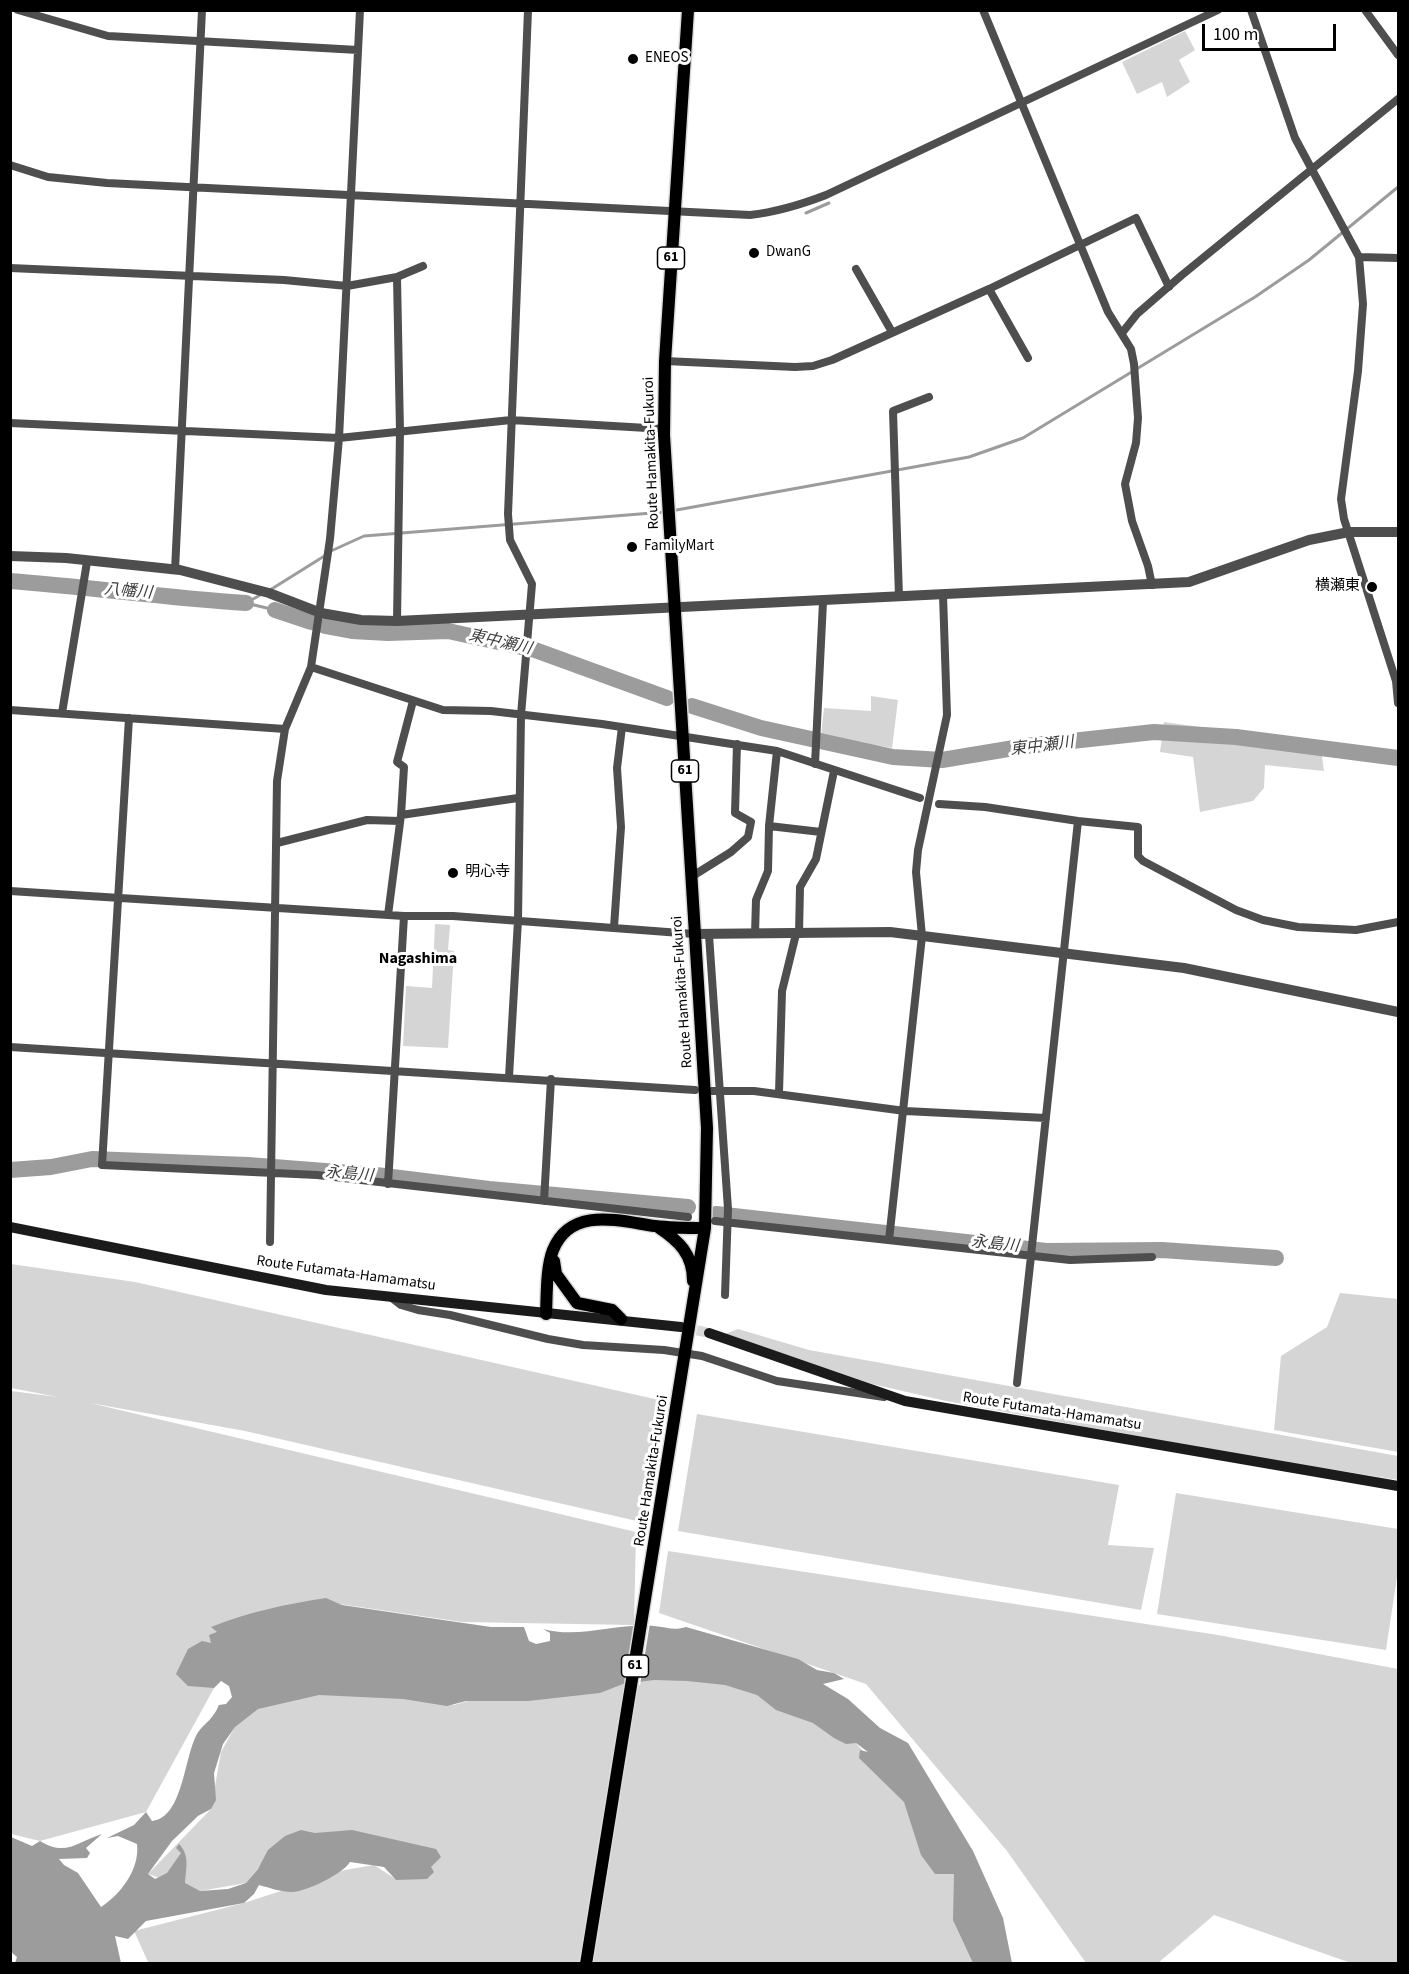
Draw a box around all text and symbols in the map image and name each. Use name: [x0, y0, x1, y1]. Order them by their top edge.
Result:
scale bar: [1205, 12, 1338, 50]
text: 100 m: [1213, 22, 1258, 47]
place label: ENEOS: [645, 50, 688, 68]
marker: ENEOS: [626, 52, 640, 66]
place label: DwanG: [766, 244, 811, 262]
marker: DwanG: [747, 246, 761, 260]
road number: 61: [658, 247, 684, 269]
street label: Route Hamakita-Fukuroi: [640, 376, 664, 530]
place label: FamilyMart: [644, 538, 714, 556]
marker: FamilyMart: [625, 540, 639, 554]
place label: 横瀬東: [1315, 578, 1360, 596]
water label: 八幡川: [103, 580, 153, 604]
marker: 横瀬東: [1365, 580, 1379, 594]
water label: 東中瀬川: [467, 626, 533, 660]
water label: 東中瀬川: [1009, 734, 1075, 760]
road number: 61: [672, 760, 698, 782]
place label: 明心寺: [465, 864, 510, 882]
marker: 明心寺: [446, 866, 460, 880]
street label: Route Hamakita-Fukuroi: [669, 915, 697, 1069]
district label: Nagashima: [379, 949, 457, 969]
water label: 永島川: [324, 1163, 374, 1187]
water label: 永島川: [970, 1233, 1020, 1257]
street label: Route Futamata-Hamamatsu: [255, 1253, 437, 1295]
street label: Route Futamata-Hamamatsu: [961, 1389, 1143, 1435]
street label: Route Hamakita-Fukuroi: [631, 1394, 673, 1548]
road number: 61: [622, 1655, 648, 1677]

